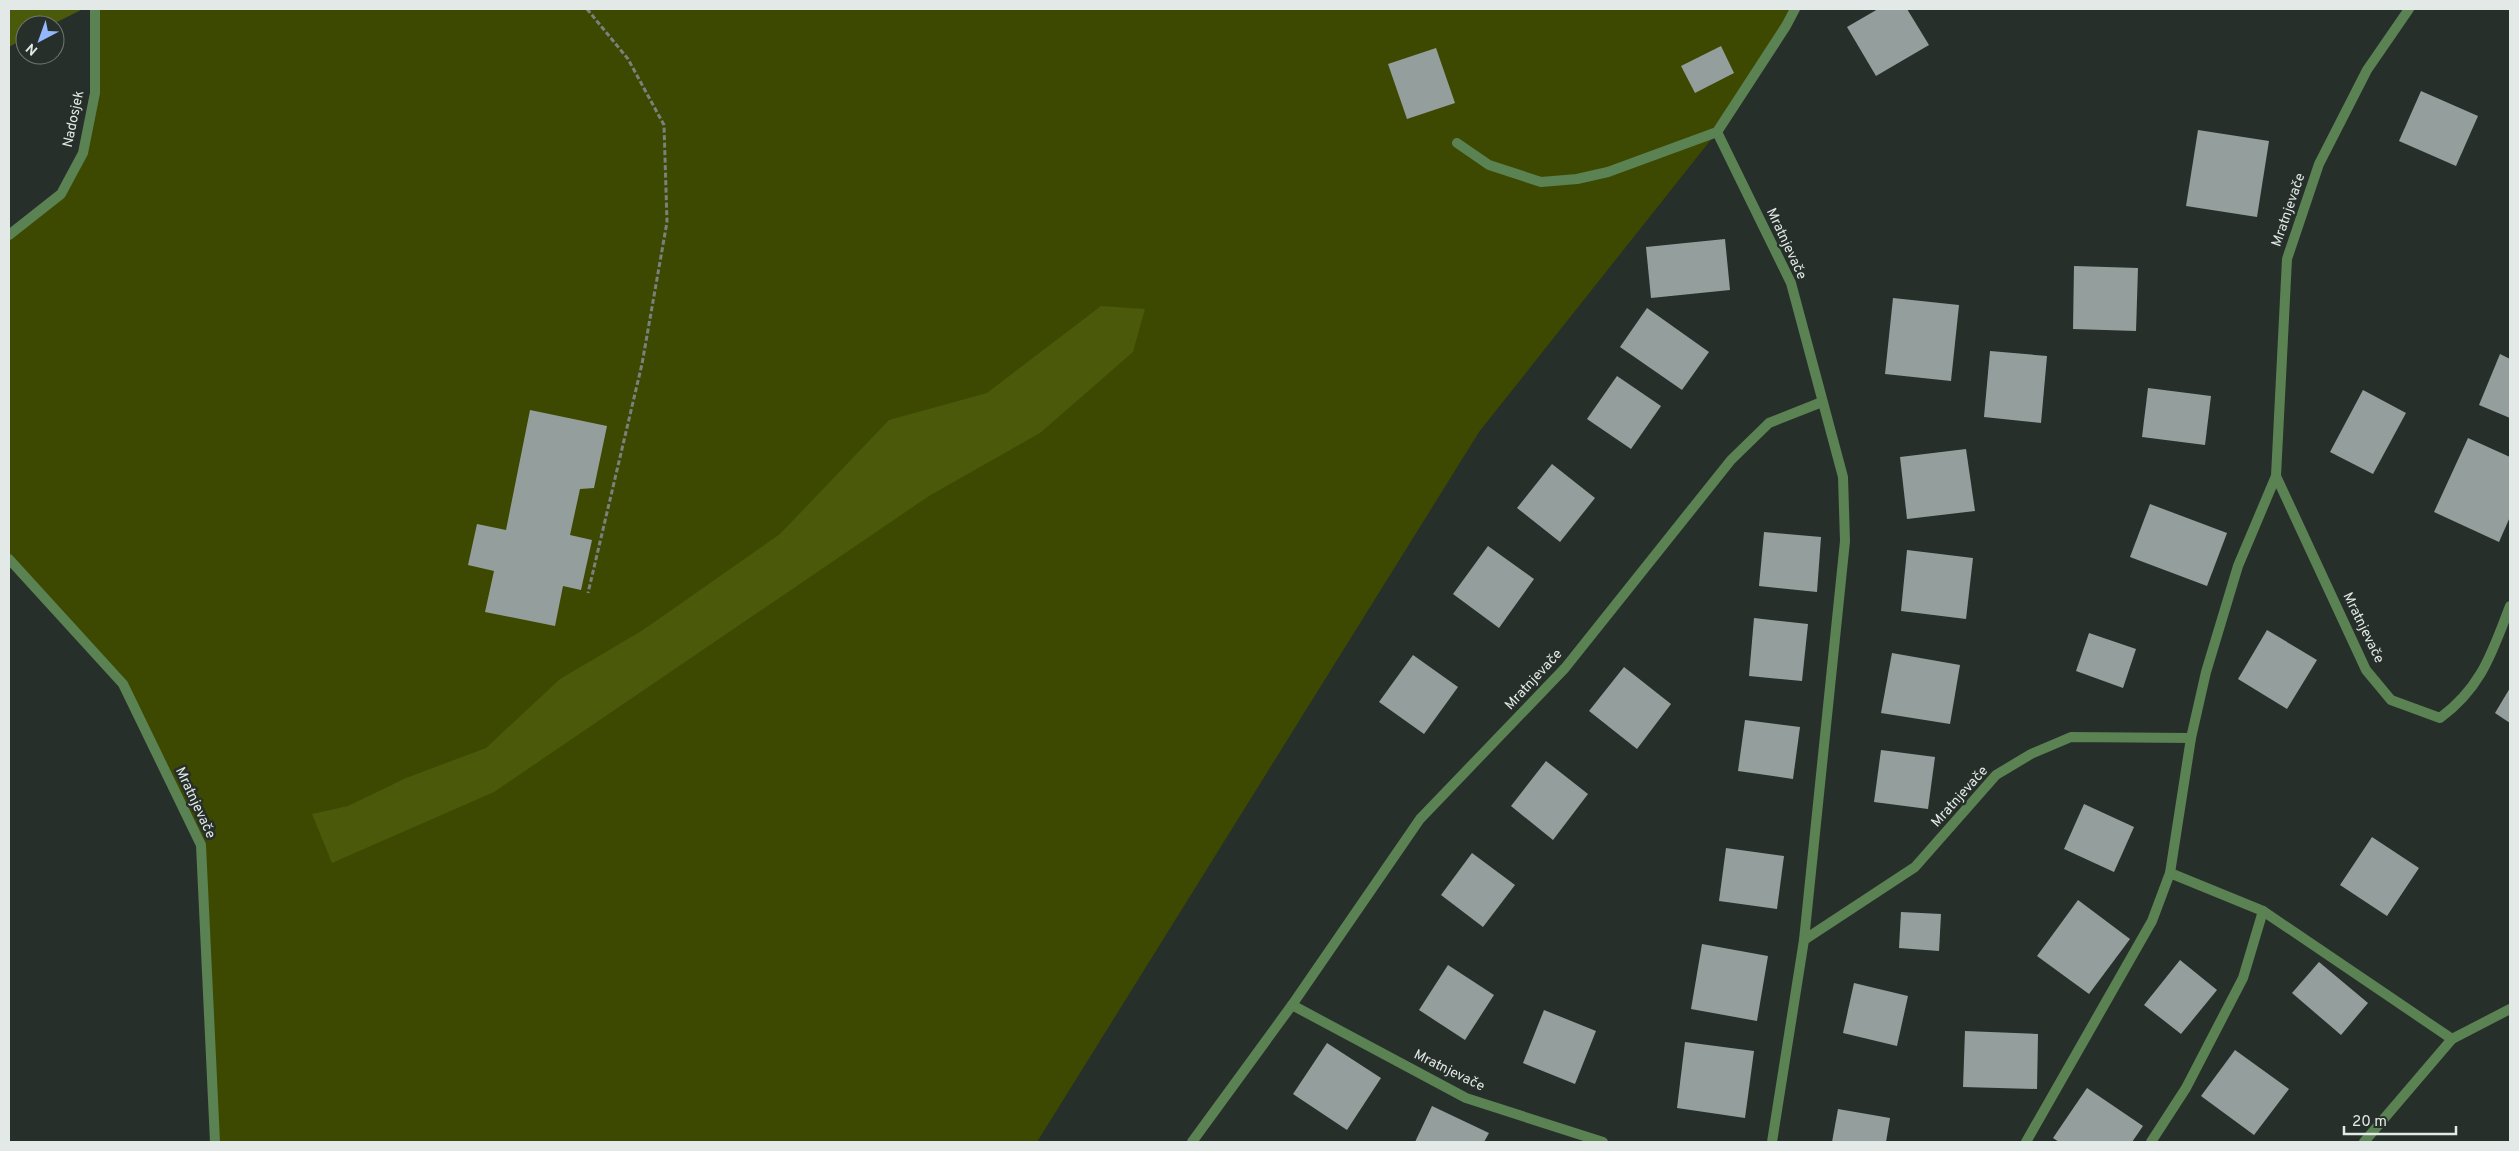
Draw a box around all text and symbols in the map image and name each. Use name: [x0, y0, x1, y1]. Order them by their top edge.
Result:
north arrow: [15, 15, 65, 65]
text: N: [23, 39, 42, 58]
street label: Nadosjek: [60, 89, 88, 149]
street label: Mratnjevače: [2268, 171, 2310, 249]
street label: Mratnjevače: [1762, 206, 1810, 282]
street label: Mratnjevače: [2339, 590, 2387, 666]
street label: Mratnjevače: [1502, 646, 1566, 714]
street label: Mratnjevače: [1928, 763, 1992, 831]
street label: Mratnjevače: [171, 765, 219, 841]
street label: Mratnjevače: [1411, 1047, 1487, 1095]
scale bar: [2344, 1104, 2456, 1136]
text: 20 m: [2352, 1113, 2387, 1132]

